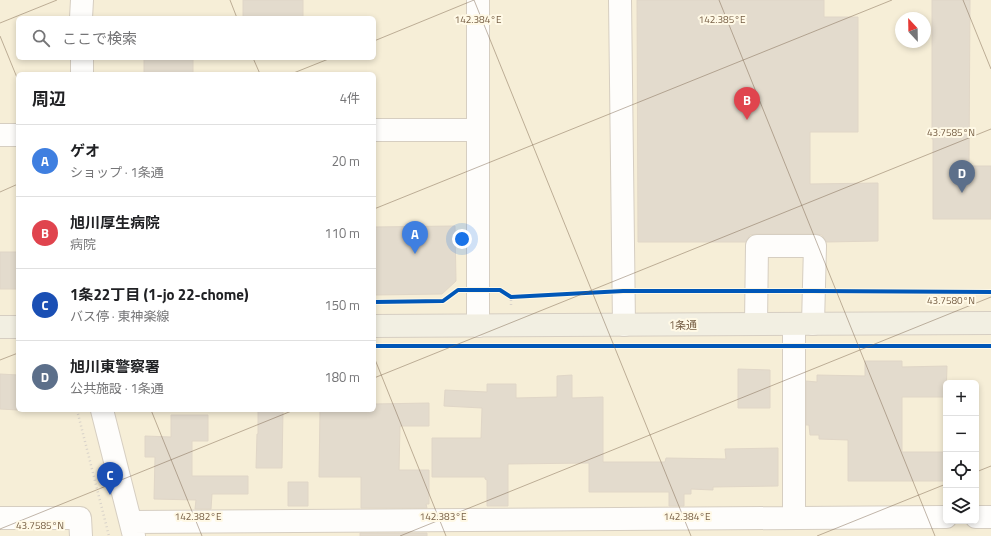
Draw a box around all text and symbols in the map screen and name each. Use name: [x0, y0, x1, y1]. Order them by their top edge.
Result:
text: 142.384°E: [455, 12, 502, 27]
text: 142.385°E: [699, 12, 746, 27]
north arrow: [895, 12, 931, 48]
search box: [16, 16, 376, 60]
icon: search: [30, 27, 52, 49]
text: ここで検索: [62, 27, 137, 50]
text: 周辺: [32, 86, 66, 112]
pin: B: [734, 87, 760, 120]
text: 4件: [340, 88, 360, 108]
text: 43.7585°N: [927, 125, 975, 140]
text: ゲオ: [70, 139, 100, 162]
text: A: [41, 151, 49, 171]
text: 20 m: [332, 151, 360, 171]
pin: D: [949, 160, 975, 193]
text: ショップ · 1条通: [70, 162, 164, 182]
text: 旭川厚生病院: [70, 211, 160, 234]
pin: A: [402, 221, 428, 254]
text: B: [41, 223, 49, 243]
text: 110 m: [324, 223, 360, 243]
your location: [452, 229, 472, 249]
text: 病院: [70, 234, 96, 254]
text: 1条22丁目 (1-jo 22-chome): [70, 283, 249, 306]
text: 43.7580°N: [927, 293, 975, 308]
text: C: [41, 295, 49, 315]
text: 150 m: [324, 295, 360, 315]
text: バス停 · 東神楽線: [70, 306, 170, 326]
street label: 1条通: [669, 317, 697, 333]
text: 旭川東警察署: [70, 355, 160, 378]
text: D: [41, 367, 49, 387]
text: 180 m: [324, 367, 360, 387]
text: 公共施設 · 1条通: [70, 378, 164, 398]
map controls: [943, 380, 979, 524]
button: +: [943, 380, 979, 416]
button: −: [943, 416, 979, 452]
button: locate: [943, 452, 979, 488]
pin: C: [97, 462, 123, 495]
button: layers: [943, 488, 979, 524]
text: 142.382°E: [175, 509, 222, 524]
text: 142.383°E: [420, 509, 467, 524]
text: 142.384°E: [664, 509, 711, 524]
text: 43.7585°N: [16, 518, 64, 533]

